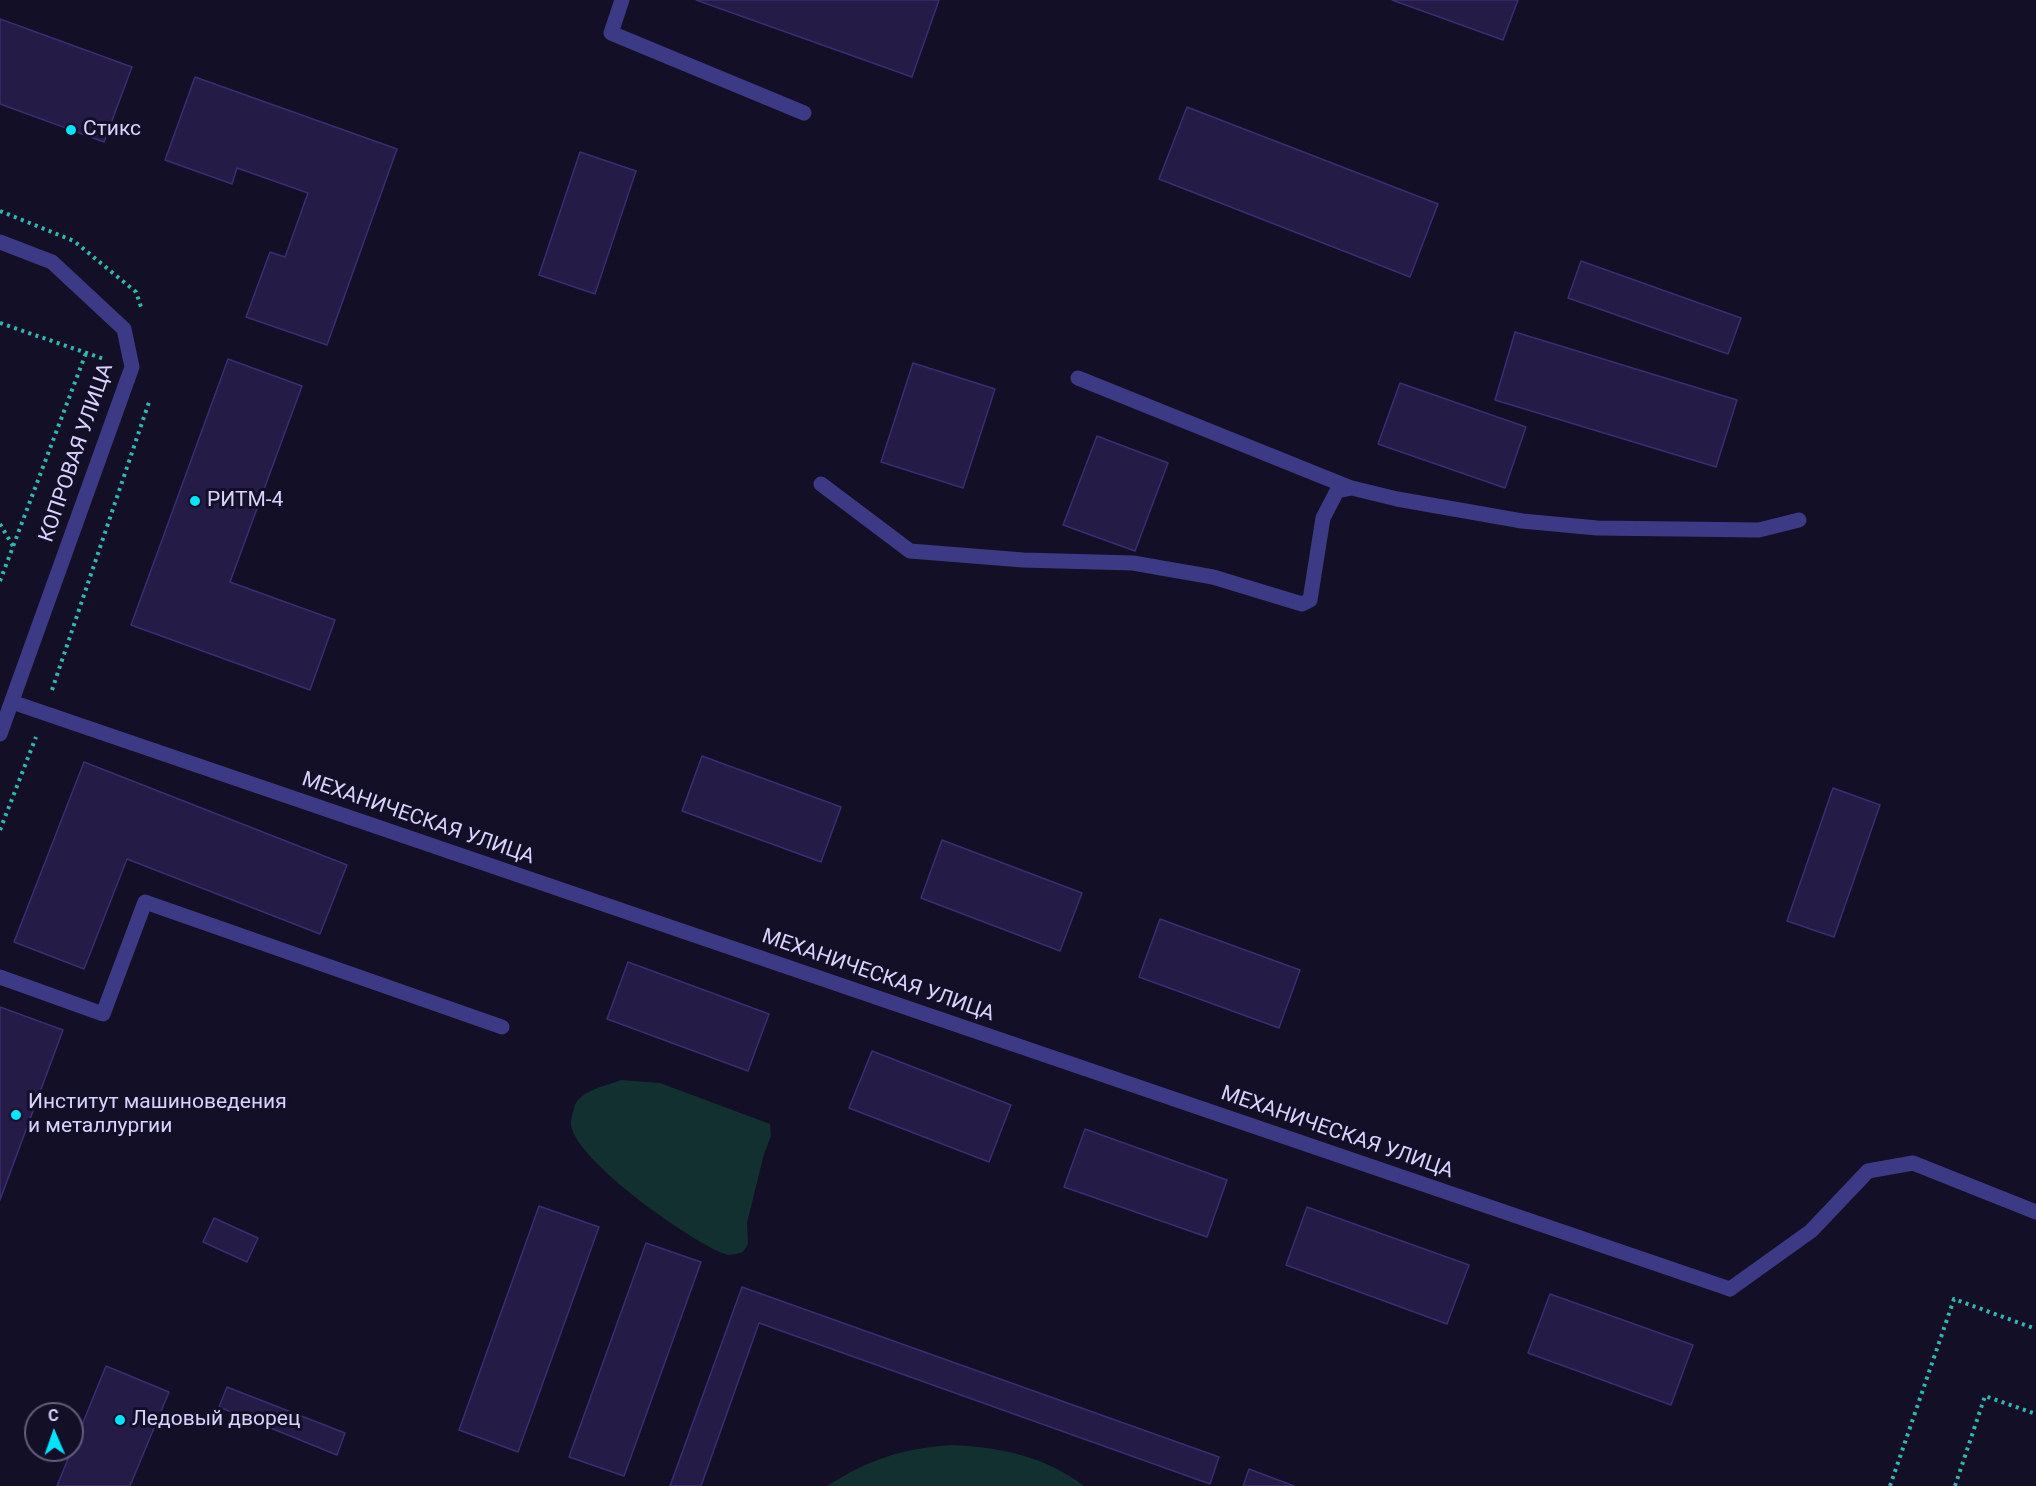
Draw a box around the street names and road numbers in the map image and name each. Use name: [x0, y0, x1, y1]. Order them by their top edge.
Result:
street label: КОПРОВАЯ УЛИЦА: [35, 360, 119, 546]
street label: МЕХАНИЧЕСКАЯ УЛИЦА: [298, 767, 538, 871]
street label: МЕХАНИЧЕСКАЯ УЛИЦА: [758, 924, 998, 1028]
street label: МЕХАНИЧЕСКАЯ УЛИЦА: [1217, 1081, 1457, 1185]

